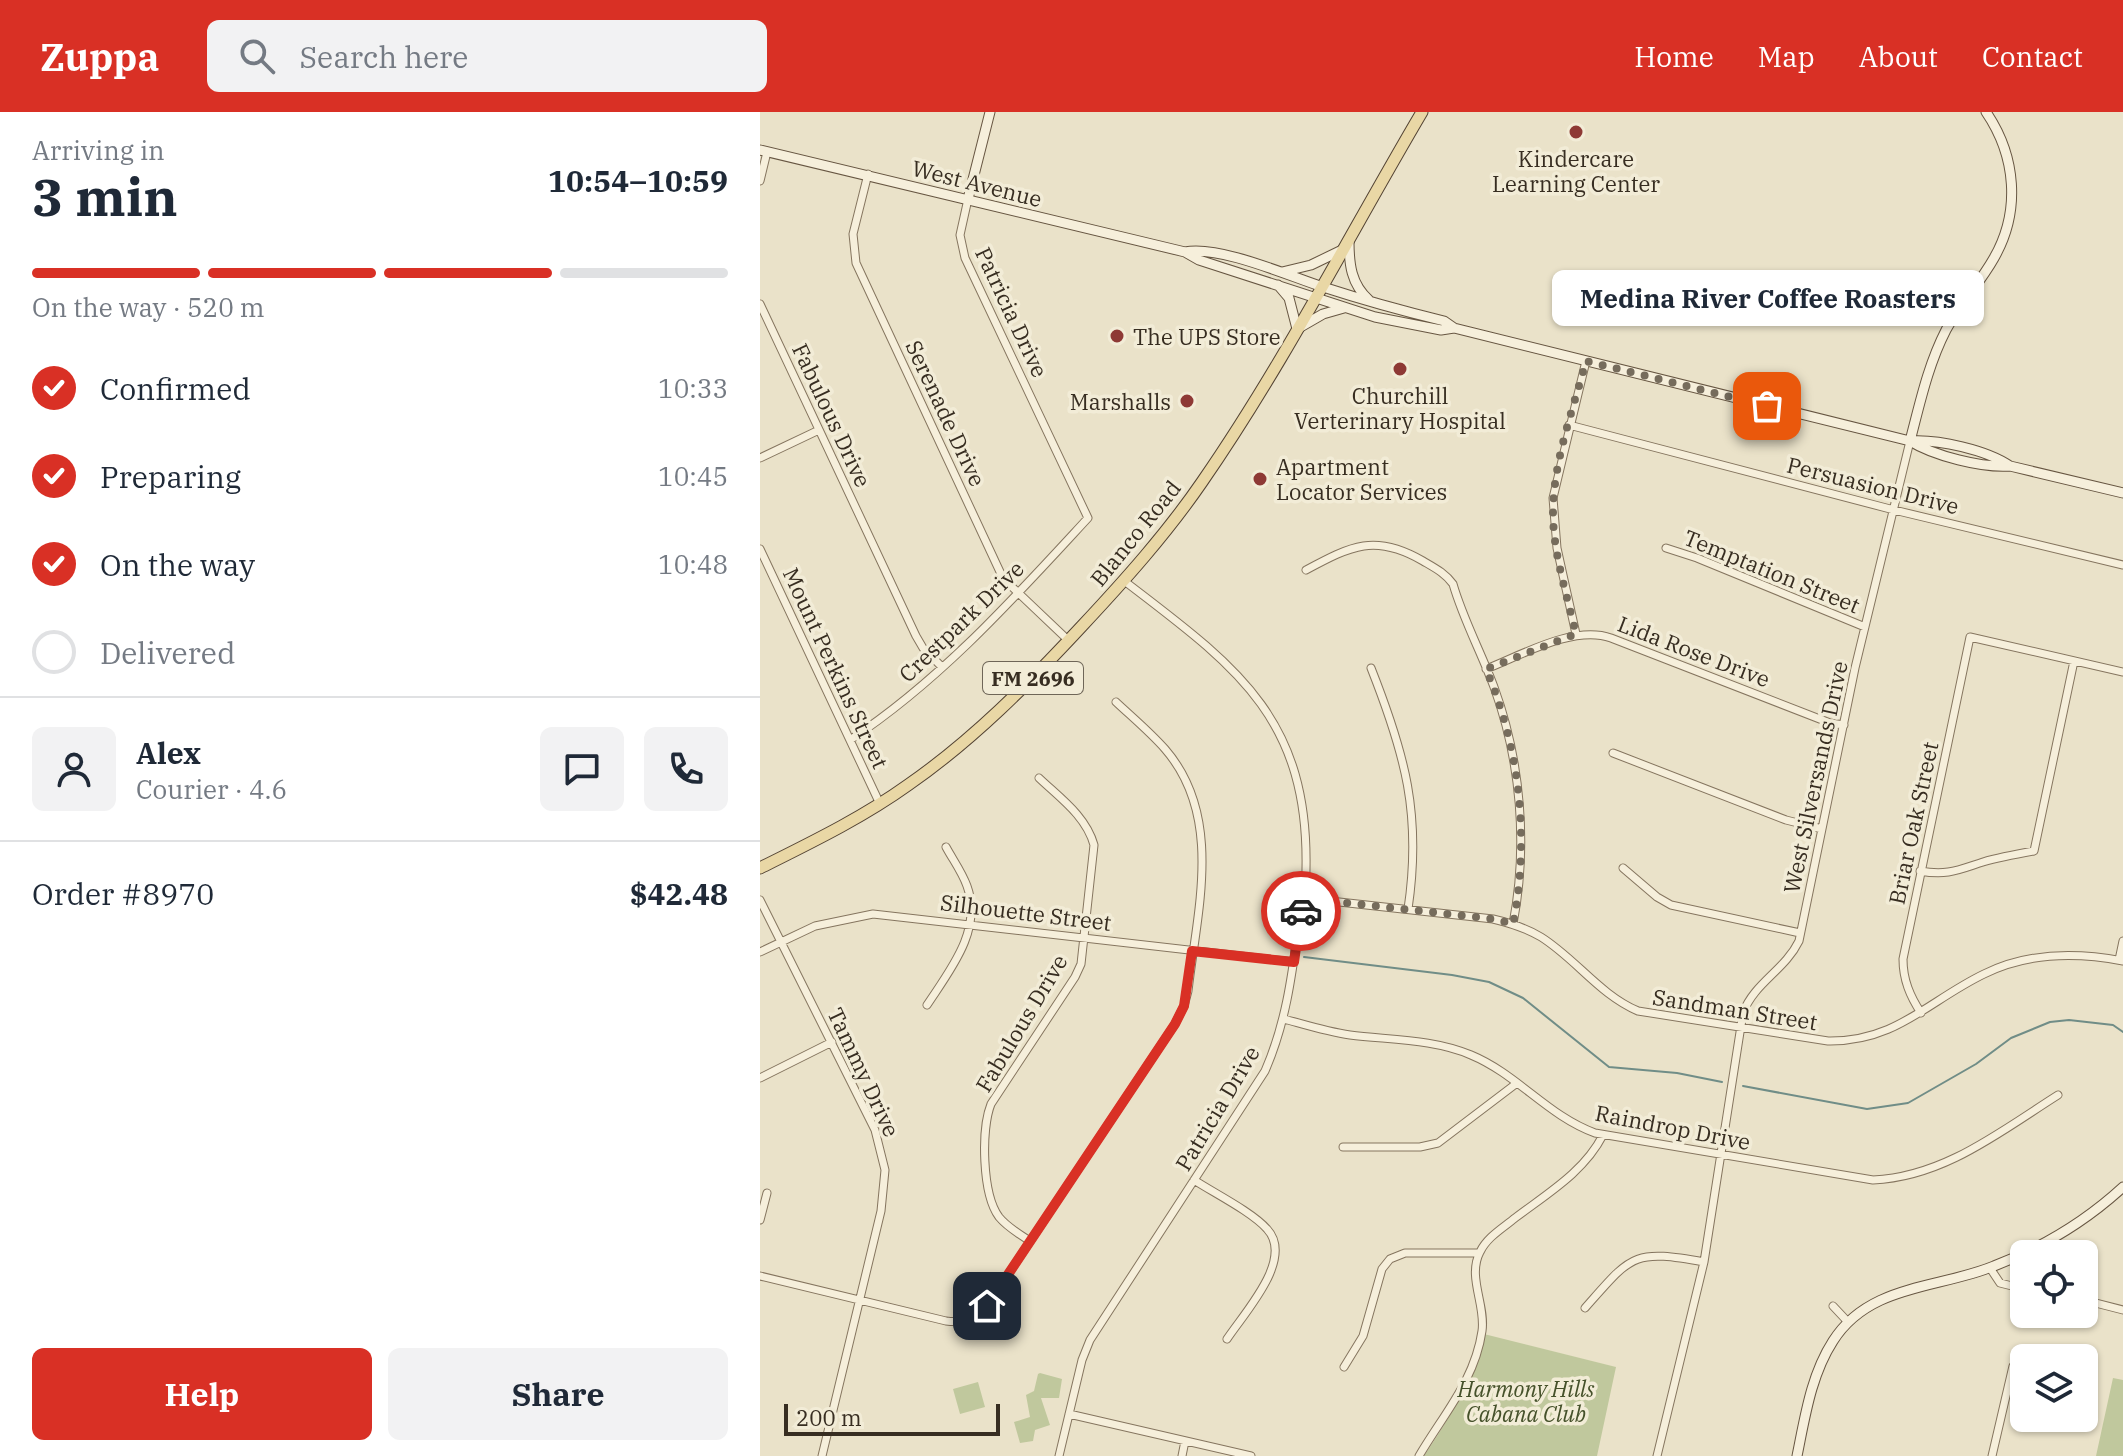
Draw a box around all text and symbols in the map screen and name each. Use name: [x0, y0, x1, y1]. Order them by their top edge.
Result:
search box: [207, 20, 767, 92]
text: Zuppa: [40, 32, 159, 81]
icon: search: [235, 34, 279, 78]
text: Search here: [299, 37, 468, 76]
text: Home: [1634, 38, 1714, 75]
text: Map: [1758, 38, 1815, 75]
text: About: [1859, 38, 1938, 75]
text: Contact: [1982, 38, 2083, 75]
marker: Kindercare Learning Center: [1567, 123, 1585, 141]
text: Arriving in: [32, 133, 165, 167]
place label: Kindercare Learning Center: [1492, 144, 1660, 198]
street label: West Avenue: [909, 153, 1045, 213]
text: 10:54–10:59: [548, 161, 728, 200]
text: 3 min: [32, 163, 178, 230]
street label: Patricia Drive: [969, 242, 1055, 382]
callout: Medina River Coffee Roasters: [1551, 270, 1983, 326]
text: Medina River Coffee Roasters: [1580, 281, 1956, 315]
text: On the way · 520 m: [32, 290, 265, 324]
place label: The UPS Store: [1133, 322, 1281, 351]
marker: The UPS Store: [1108, 327, 1126, 345]
street label: Serenade Drive: [899, 335, 993, 491]
street label: Fabulous Drive: [786, 338, 878, 492]
marker: Churchill Verterinary Hospital: [1391, 360, 1409, 378]
icon: check: [32, 366, 76, 410]
text: Confirmed: [100, 369, 251, 408]
text: 10:33: [658, 371, 728, 405]
pin: [1733, 372, 1801, 440]
place label: Churchill Verterinary Hospital: [1294, 381, 1506, 435]
icon: bag: [1745, 384, 1789, 428]
place label: Marshalls: [1070, 387, 1171, 416]
marker: Marshalls: [1178, 392, 1196, 410]
street label: Persuasion Drive: [1784, 450, 1962, 520]
place label: Apartment Locator Services: [1276, 452, 1447, 506]
icon: check: [32, 454, 76, 498]
text: Preparing: [100, 457, 241, 496]
text: 10:45: [658, 459, 728, 493]
marker: Apartment Locator Services: [1251, 470, 1269, 488]
street label: Blanco Road: [1083, 474, 1187, 592]
street label: Temptation Street: [1680, 522, 1864, 620]
icon: check: [32, 542, 76, 586]
text: On the way: [100, 545, 255, 584]
text: 10:48: [658, 547, 728, 581]
street label: Crestpark Drive: [892, 554, 1030, 688]
street label: Mount Perkins Street: [777, 563, 895, 773]
street label: Lida Rose Drive: [1614, 609, 1774, 693]
text: Delivered: [100, 633, 235, 672]
street label: West Silversands Drive: [1776, 658, 1854, 896]
road number: FM 2696: [983, 662, 1083, 694]
button: person: [32, 727, 116, 811]
button: chat: [540, 727, 624, 811]
button: phone: [644, 727, 728, 811]
text: Alex: [136, 733, 201, 772]
street label: Briar Oak Street: [1882, 739, 1944, 907]
text: Courier · 4.6: [136, 772, 287, 806]
courier: [1261, 871, 1341, 951]
text: Order #8970: [32, 874, 214, 913]
text: $42.48: [630, 874, 728, 913]
street label: Silhouette Street: [939, 887, 1113, 937]
icon: car: [1279, 889, 1323, 933]
street label: Fabulous Drive: [969, 949, 1073, 1097]
street label: Sandman Street: [1651, 982, 1820, 1036]
street label: Tammy Drive: [821, 1003, 907, 1141]
street label: Patricia Drive: [1168, 1040, 1266, 1176]
street label: Raindrop Drive: [1593, 1098, 1753, 1156]
map controls: [2010, 1240, 2098, 1432]
button: locate: [2010, 1240, 2098, 1328]
pin: [953, 1272, 1021, 1340]
icon: home: [965, 1284, 1009, 1328]
button: layers: [2010, 1344, 2098, 1432]
button: Help: [32, 1348, 372, 1440]
button: Share: [388, 1348, 728, 1440]
park label: Harmony Hills Cabana Club: [1457, 1374, 1595, 1428]
scale bar: [784, 1400, 1000, 1436]
text: 200 m: [796, 1403, 862, 1432]

